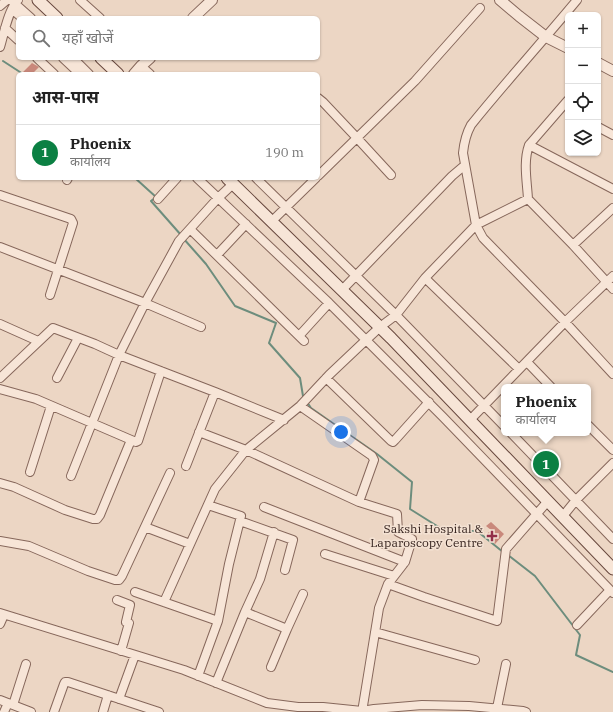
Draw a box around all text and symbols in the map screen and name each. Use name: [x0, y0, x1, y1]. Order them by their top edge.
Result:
map controls: [565, 12, 601, 156]
button: +: [565, 12, 601, 48]
search box: [16, 16, 320, 60]
icon: search: [30, 27, 52, 49]
text: यहाँ खोजें: [62, 28, 113, 47]
button: −: [565, 48, 601, 84]
button: locate: [565, 84, 601, 120]
text: आस-पास: [32, 86, 99, 108]
button: layers: [565, 120, 601, 156]
text: Phoenix: [70, 134, 131, 153]
text: 1: [41, 144, 49, 161]
text: 190 m: [265, 144, 304, 161]
text: कार्यालय: [70, 153, 111, 170]
popup: [501, 384, 591, 436]
text: Phoenix: [515, 392, 577, 411]
text: कार्यालय: [515, 411, 556, 428]
your location: [331, 422, 351, 442]
pin: 1: [533, 449, 559, 479]
place label: Sakshi Hospital & Laparoscopy Centre: [370, 521, 483, 550]
marker: Sakshi Hospital & Laparoscopy Centre: [486, 530, 498, 542]

